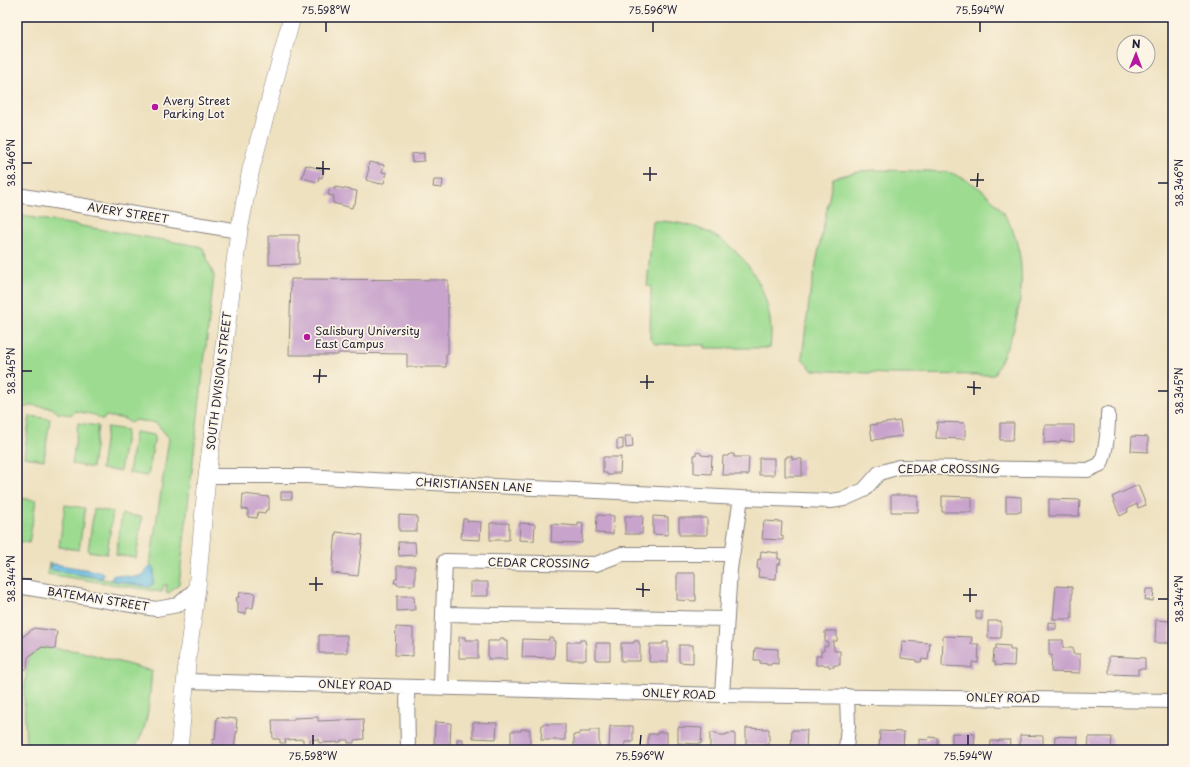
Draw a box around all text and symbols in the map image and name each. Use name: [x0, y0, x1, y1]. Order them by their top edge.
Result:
text: 75.598°W: [302, 2, 351, 17]
text: 75.596°W: [629, 2, 678, 17]
text: 75.594°W: [956, 2, 1005, 17]
north arrow: [1116, 34, 1156, 74]
text: N: [1132, 35, 1141, 52]
place label: Avery Street Parking Lot: [163, 92, 231, 122]
marker: Avery Street Parking Lot: [150, 102, 160, 112]
text: 38.346°N: [3, 139, 18, 187]
text: 38.346°N: [1171, 159, 1186, 207]
street label: AVERY STREET: [86, 198, 170, 227]
street label: SOUTH DIVISION STREET: [202, 310, 235, 451]
place label: Salisbury University East Campus: [315, 322, 420, 352]
marker: Salisbury University East Campus: [302, 332, 312, 342]
text: 38.345°N: [3, 347, 18, 395]
text: 38.345°N: [1171, 367, 1186, 415]
street label: CEDAR CROSSING: [898, 460, 1000, 477]
street label: CHRISTIANSEN LANE: [415, 473, 533, 496]
street label: CEDAR CROSSING: [488, 553, 590, 572]
text: 38.344°N: [3, 555, 18, 603]
text: 38.344°N: [1171, 575, 1186, 623]
street label: BATEMAN STREET: [46, 582, 151, 615]
street label: ONLEY ROAD: [318, 675, 392, 694]
street label: ONLEY ROAD: [642, 684, 716, 703]
street label: ONLEY ROAD: [966, 688, 1040, 707]
text: 75.598°W: [289, 748, 338, 763]
text: 75.596°W: [616, 748, 665, 763]
text: 75.594°W: [944, 748, 993, 763]

